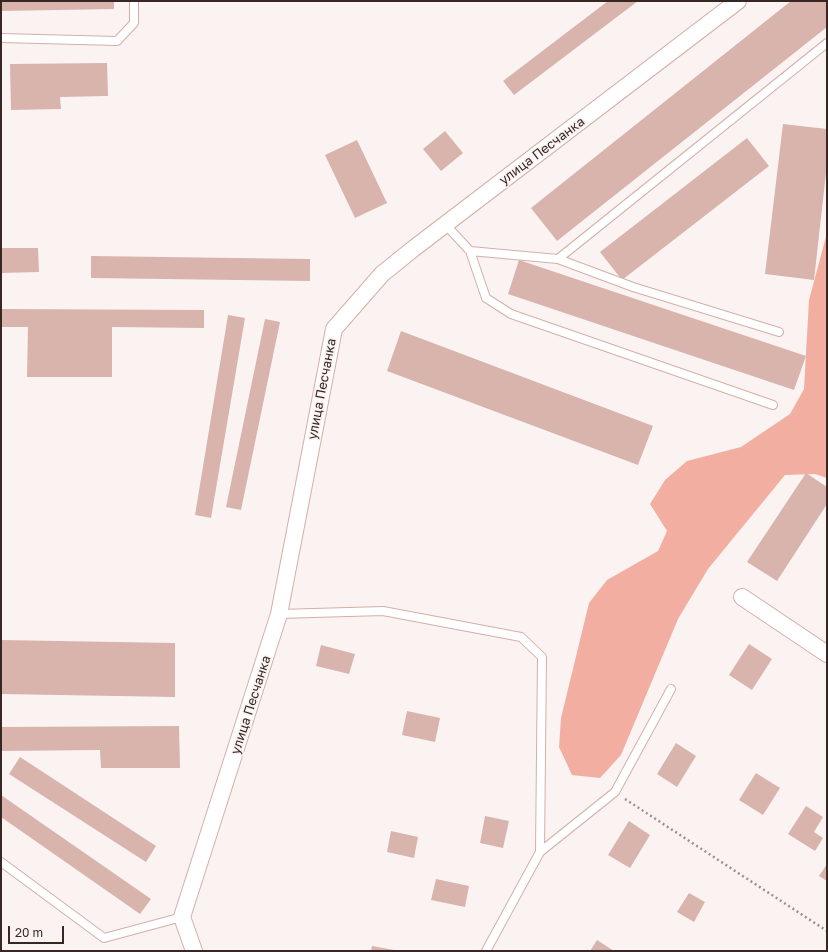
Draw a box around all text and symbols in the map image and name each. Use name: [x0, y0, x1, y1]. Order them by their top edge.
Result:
street label: улица Песчанка: [496, 114, 588, 188]
street label: улица Песчанка: [305, 337, 339, 441]
street label: улица Песчанка: [228, 654, 274, 756]
scale bar: [10, 918, 66, 944]
text: 20 m: [15, 925, 43, 940]

